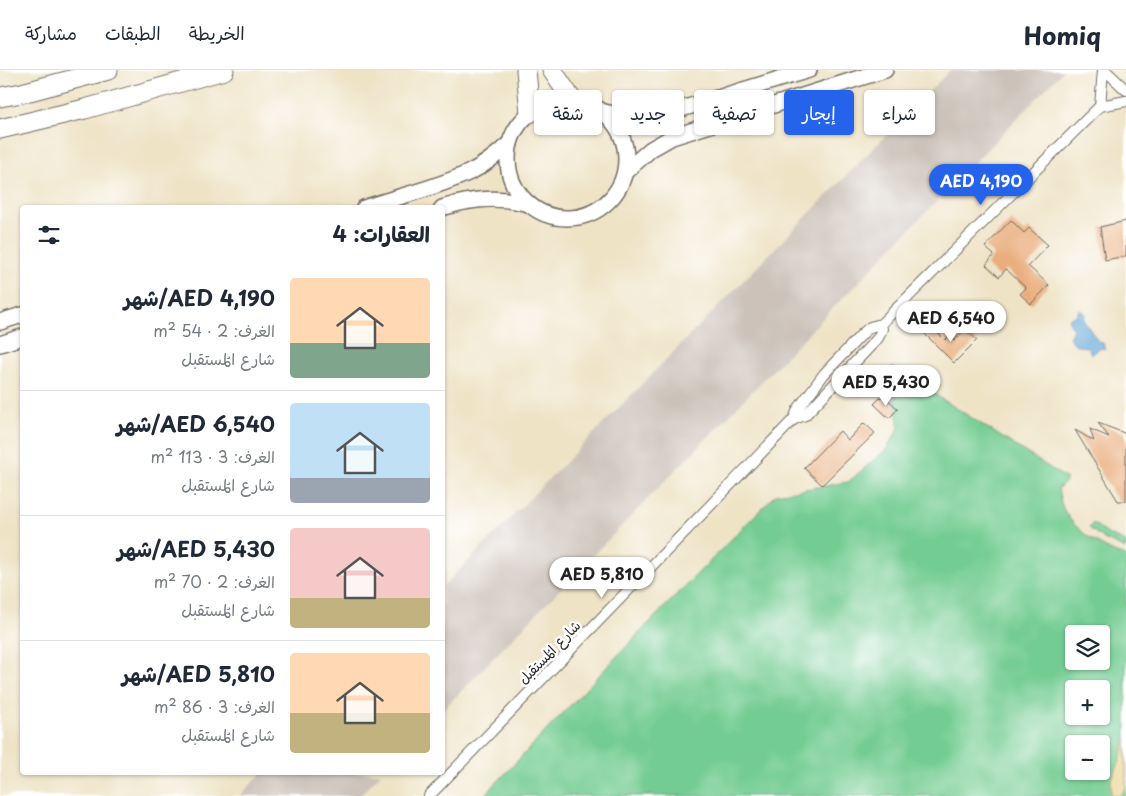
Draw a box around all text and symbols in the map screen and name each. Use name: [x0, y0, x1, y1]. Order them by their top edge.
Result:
text: Homiq: [1024, 17, 1101, 53]
text: مشاركة: [25, 19, 77, 46]
text: الطبقات: [105, 19, 161, 46]
text: الخريطة: [189, 19, 245, 46]
chip: شقة: [534, 90, 602, 135]
chip: جديد: [612, 90, 684, 135]
chip: تصفية: [694, 90, 774, 135]
chip: إيجار: [784, 90, 854, 135]
chip: شراء: [864, 90, 935, 135]
pin: AED 4,190: [924, 164, 1038, 206]
text: AED 4,190: [940, 168, 1022, 192]
text: العقارات: 4: [332, 217, 430, 249]
icon: filters: [35, 221, 63, 249]
text: AED 4,190/شهر: [124, 281, 275, 313]
icon: home: [330, 298, 390, 358]
pin: AED 6,540: [894, 300, 1008, 343]
text: AED 6,540: [907, 305, 995, 329]
text: الغرف: 2 · 54 m²: [153, 318, 275, 342]
text: شارع المُستقبل: [181, 346, 275, 370]
pin: AED 5,430: [829, 364, 943, 407]
text: AED 5,430: [843, 369, 929, 393]
text: AED 6,540/شهر: [116, 407, 275, 439]
icon: home: [330, 423, 390, 483]
text: الغرف: 3 · 113 m²: [150, 444, 275, 468]
text: شارع المُستقبل: [181, 472, 275, 496]
text: AED 5,430/شهر: [117, 532, 275, 564]
icon: home: [330, 548, 390, 608]
pin: AED 5,810: [545, 556, 659, 599]
text: AED 5,810: [560, 561, 644, 585]
text: الغرف: 2 · 70 m²: [154, 569, 275, 593]
text: شارع المُستقبل: [181, 597, 275, 621]
street label: شارع المُستقبل: [513, 615, 585, 689]
map controls: [1065, 625, 1110, 780]
button: layers: [1065, 625, 1110, 670]
text: AED 5,810/شهر: [122, 657, 275, 689]
icon: home: [330, 673, 390, 733]
button: +: [1065, 680, 1110, 725]
text: الغرف: 3 · 86 m²: [154, 694, 275, 718]
text: شارع المُستقبل: [181, 722, 275, 746]
button: −: [1065, 735, 1110, 780]

